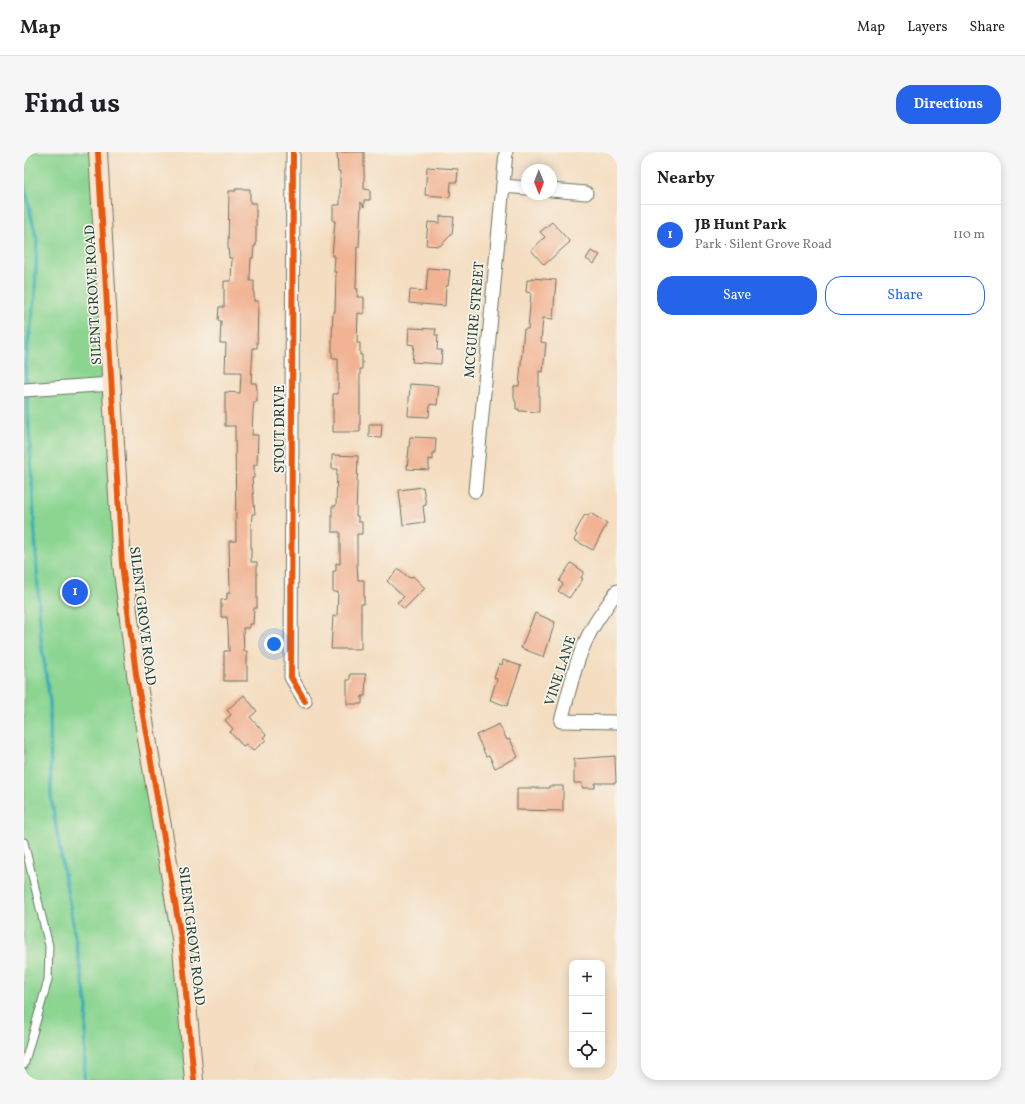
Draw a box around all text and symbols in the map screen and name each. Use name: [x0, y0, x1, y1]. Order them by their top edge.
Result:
text: Map: [20, 15, 61, 41]
text: Map: [857, 18, 885, 37]
text: Layers: [907, 18, 947, 37]
text: Share: [969, 18, 1005, 37]
text: Find us: [24, 85, 120, 124]
button: Directions: [896, 85, 1001, 124]
north arrow: [521, 164, 557, 200]
text: Nearby: [657, 167, 715, 190]
text: JB Hunt Park: [695, 215, 787, 236]
street label: SILENT GROVE ROAD: [81, 225, 107, 365]
text: 1: [667, 226, 673, 244]
text: 110 m: [953, 226, 985, 244]
text: Park · Silent Grove Road: [695, 236, 832, 254]
street label: MCGUIRE STREET: [460, 261, 490, 379]
button: Save: [657, 276, 817, 315]
button: Share: [825, 276, 985, 315]
street label: STOUT DRIVE: [271, 385, 290, 473]
street label: SILENT GROVE ROAD: [124, 545, 160, 687]
pin: 1: [62, 577, 88, 607]
your location: [264, 634, 284, 654]
street label: VINE LANE: [541, 634, 581, 708]
street label: SILENT GROVE ROAD: [173, 865, 209, 1007]
map controls: [569, 960, 605, 1068]
button: +: [569, 960, 605, 996]
button: −: [569, 996, 605, 1032]
button: locate: [569, 1032, 605, 1068]

